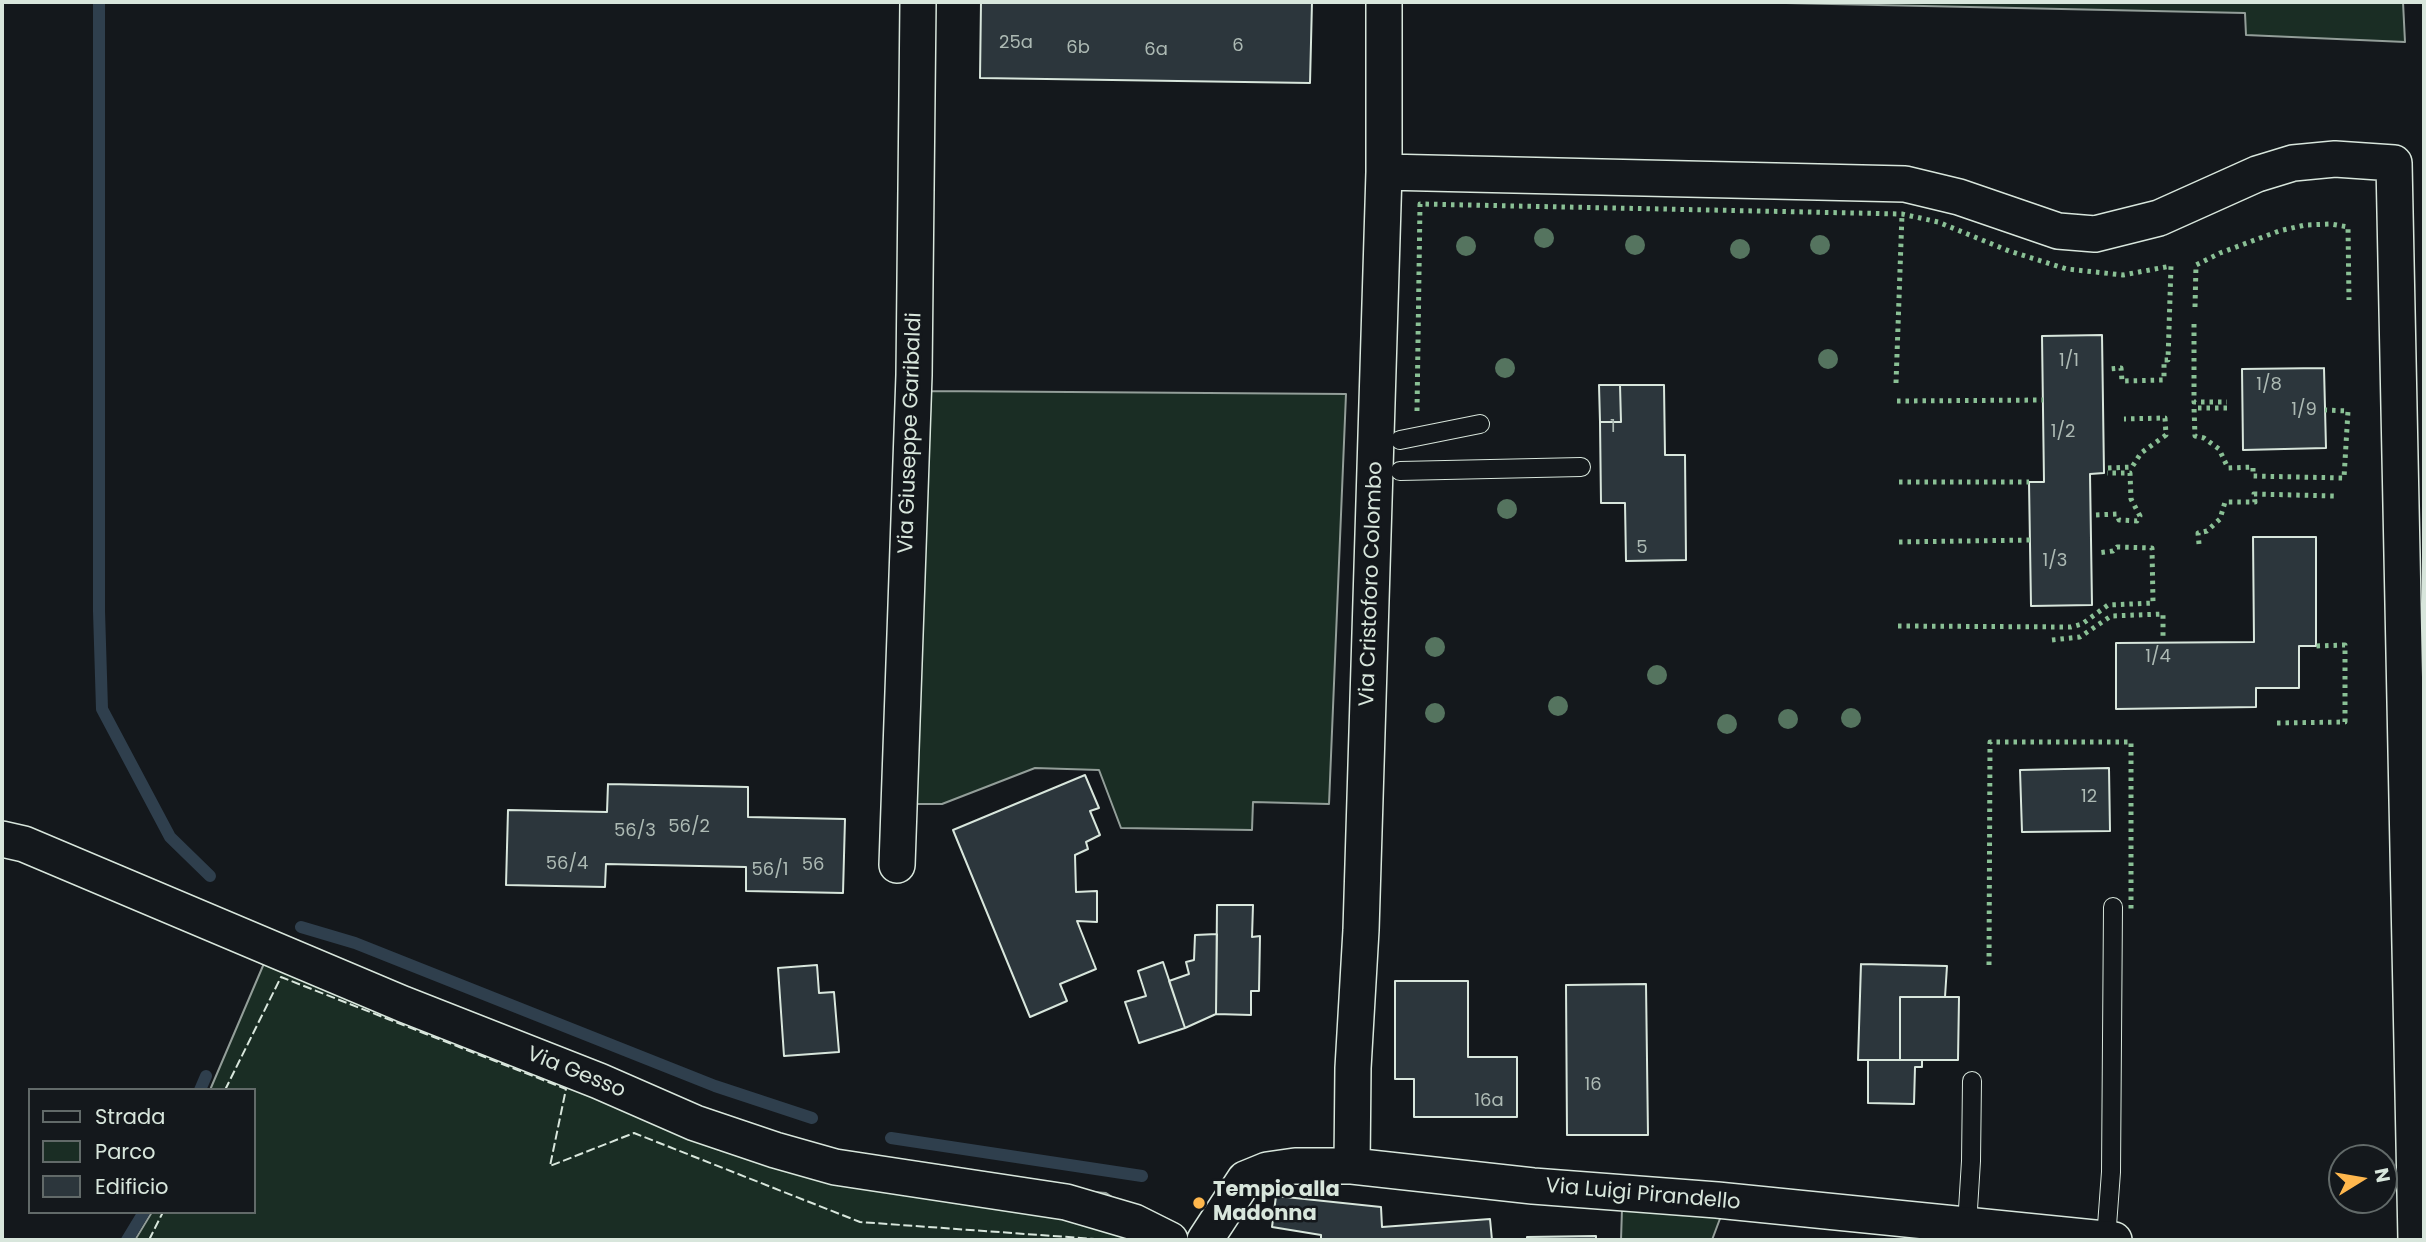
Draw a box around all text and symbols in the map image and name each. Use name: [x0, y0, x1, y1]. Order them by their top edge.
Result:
house number: 25a: [999, 32, 1033, 54]
house number: 6: [1232, 35, 1244, 57]
house number: 6b: [1066, 37, 1090, 59]
house number: 6a: [1144, 39, 1168, 61]
street label: Via Giuseppe Garibaldi: [894, 312, 928, 554]
house number: 1/1: [2059, 350, 2079, 372]
house number: 1/8: [2256, 374, 2282, 396]
house number: 1/9: [2291, 399, 2317, 421]
house number: 1: [1610, 416, 1616, 438]
house number: 1/2: [2051, 421, 2075, 443]
street label: Via Cristoforo Colombo: [1355, 461, 1389, 707]
house number: 5: [1636, 537, 1648, 559]
house number: 1/3: [2043, 550, 2067, 572]
house number: 1/4: [2145, 646, 2171, 668]
house number: 12: [2081, 786, 2097, 808]
house number: 56/2: [668, 816, 710, 838]
house number: 56/3: [614, 820, 656, 842]
house number: 56/4: [546, 853, 588, 875]
house number: 56: [802, 854, 824, 876]
house number: 56/1: [751, 859, 789, 881]
street label: Via Gesso: [523, 1042, 629, 1104]
house number: 16: [1584, 1074, 1602, 1096]
legend: [28, 1088, 256, 1214]
house number: 16a: [1474, 1090, 1504, 1112]
text: Strada: [95, 1102, 165, 1131]
text: Parco: [95, 1137, 155, 1166]
north arrow: [2328, 1144, 2398, 1214]
text: N: [2368, 1166, 2397, 1185]
text: Edificio: [95, 1172, 169, 1201]
street label: Via Luigi Pirandello: [1544, 1174, 1742, 1216]
place label: Tempio alla Madonna: [1213, 1178, 1340, 1228]
marker: Tempio alla Madonna: [1191, 1195, 1207, 1211]

